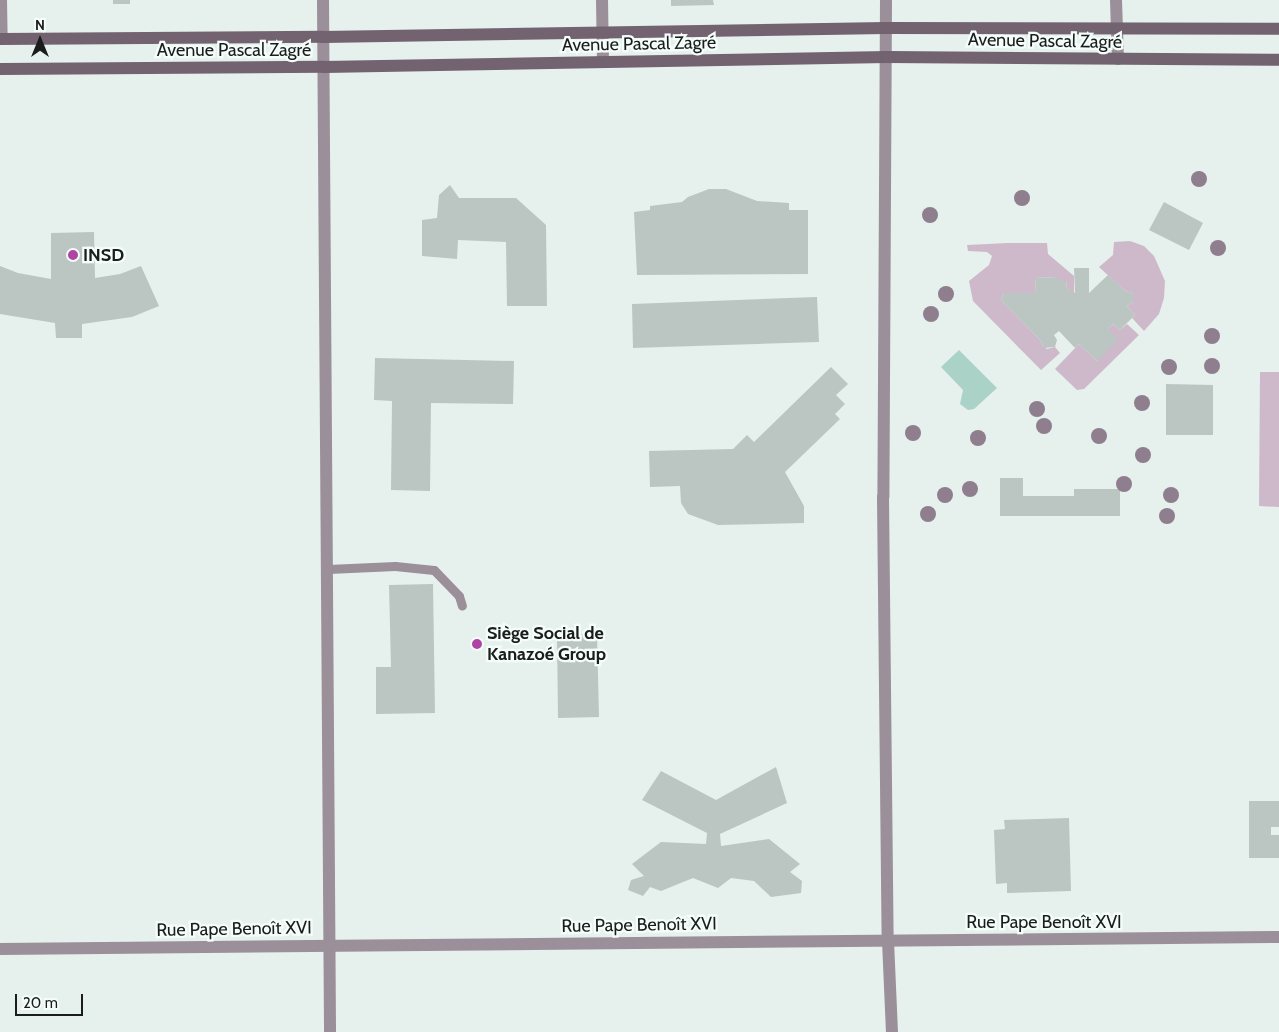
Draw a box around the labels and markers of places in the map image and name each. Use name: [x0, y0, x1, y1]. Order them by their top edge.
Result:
place label: INSD: [83, 244, 124, 266]
marker: INSD: [67, 249, 79, 261]
place label: Siège Social de Kanazoé Group: [487, 623, 606, 666]
marker: Siège Social de Kanazoé Group: [471, 638, 483, 650]

